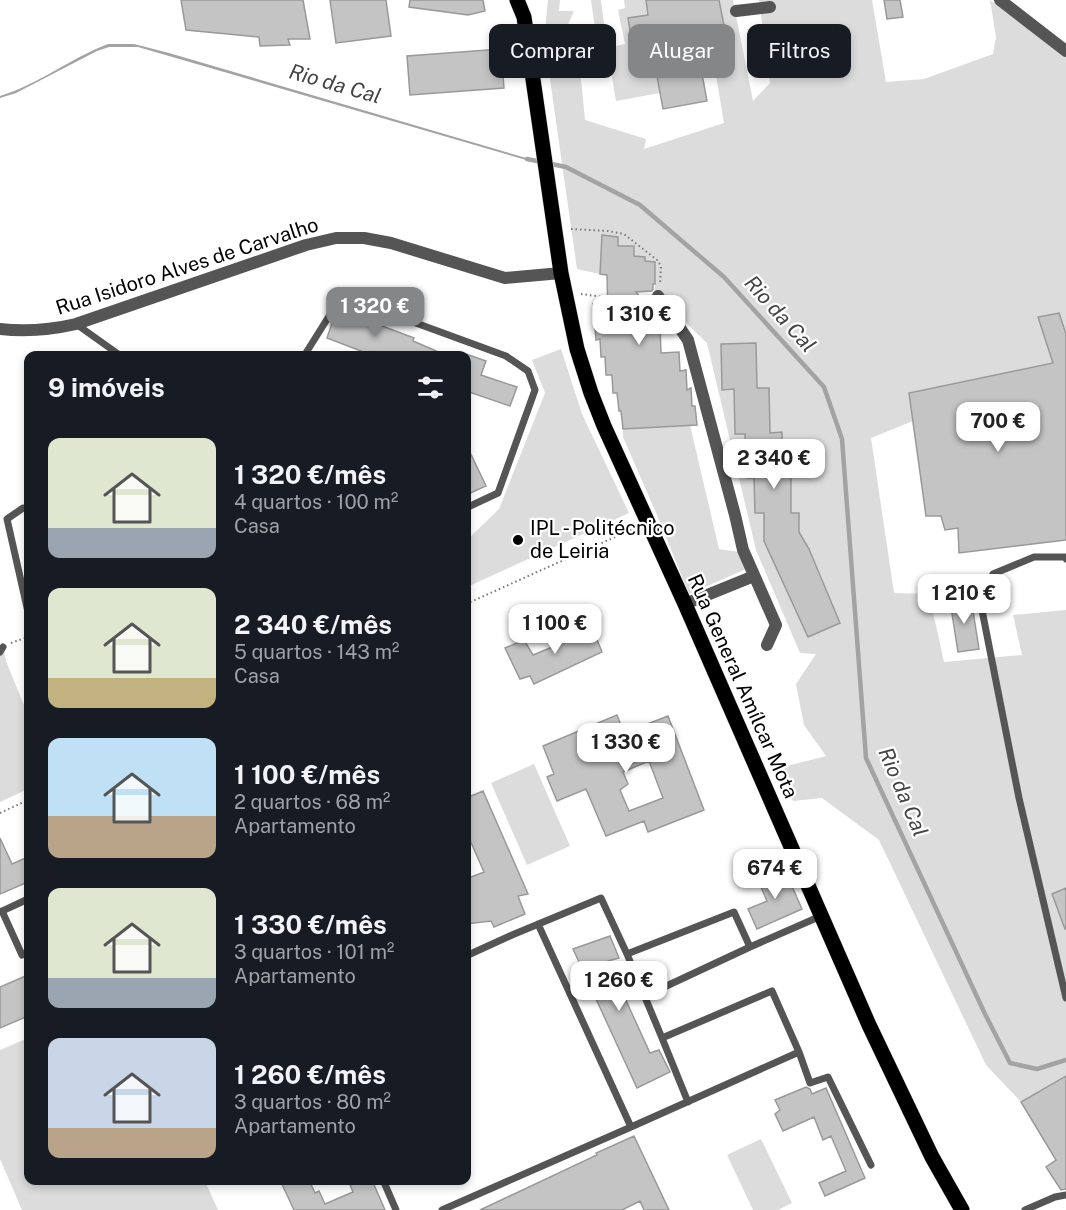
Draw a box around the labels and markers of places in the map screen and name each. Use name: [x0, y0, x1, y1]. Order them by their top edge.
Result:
pin: 1 320 €: [320, 287, 430, 338]
pin: 1 310 €: [584, 295, 694, 346]
pin: 700 €: [956, 402, 1040, 453]
pin: 2 340 €: [719, 439, 829, 490]
place label: IPL - Politécnico de Leiria: [530, 516, 675, 563]
marker: IPL - Politécnico de Leiria: [511, 533, 525, 547]
pin: 1 210 €: [909, 574, 1019, 625]
pin: 1 100 €: [500, 604, 610, 655]
pin: 1 330 €: [571, 723, 681, 774]
pin: 674 €: [733, 849, 817, 900]
pin: 1 260 €: [564, 961, 674, 1012]

